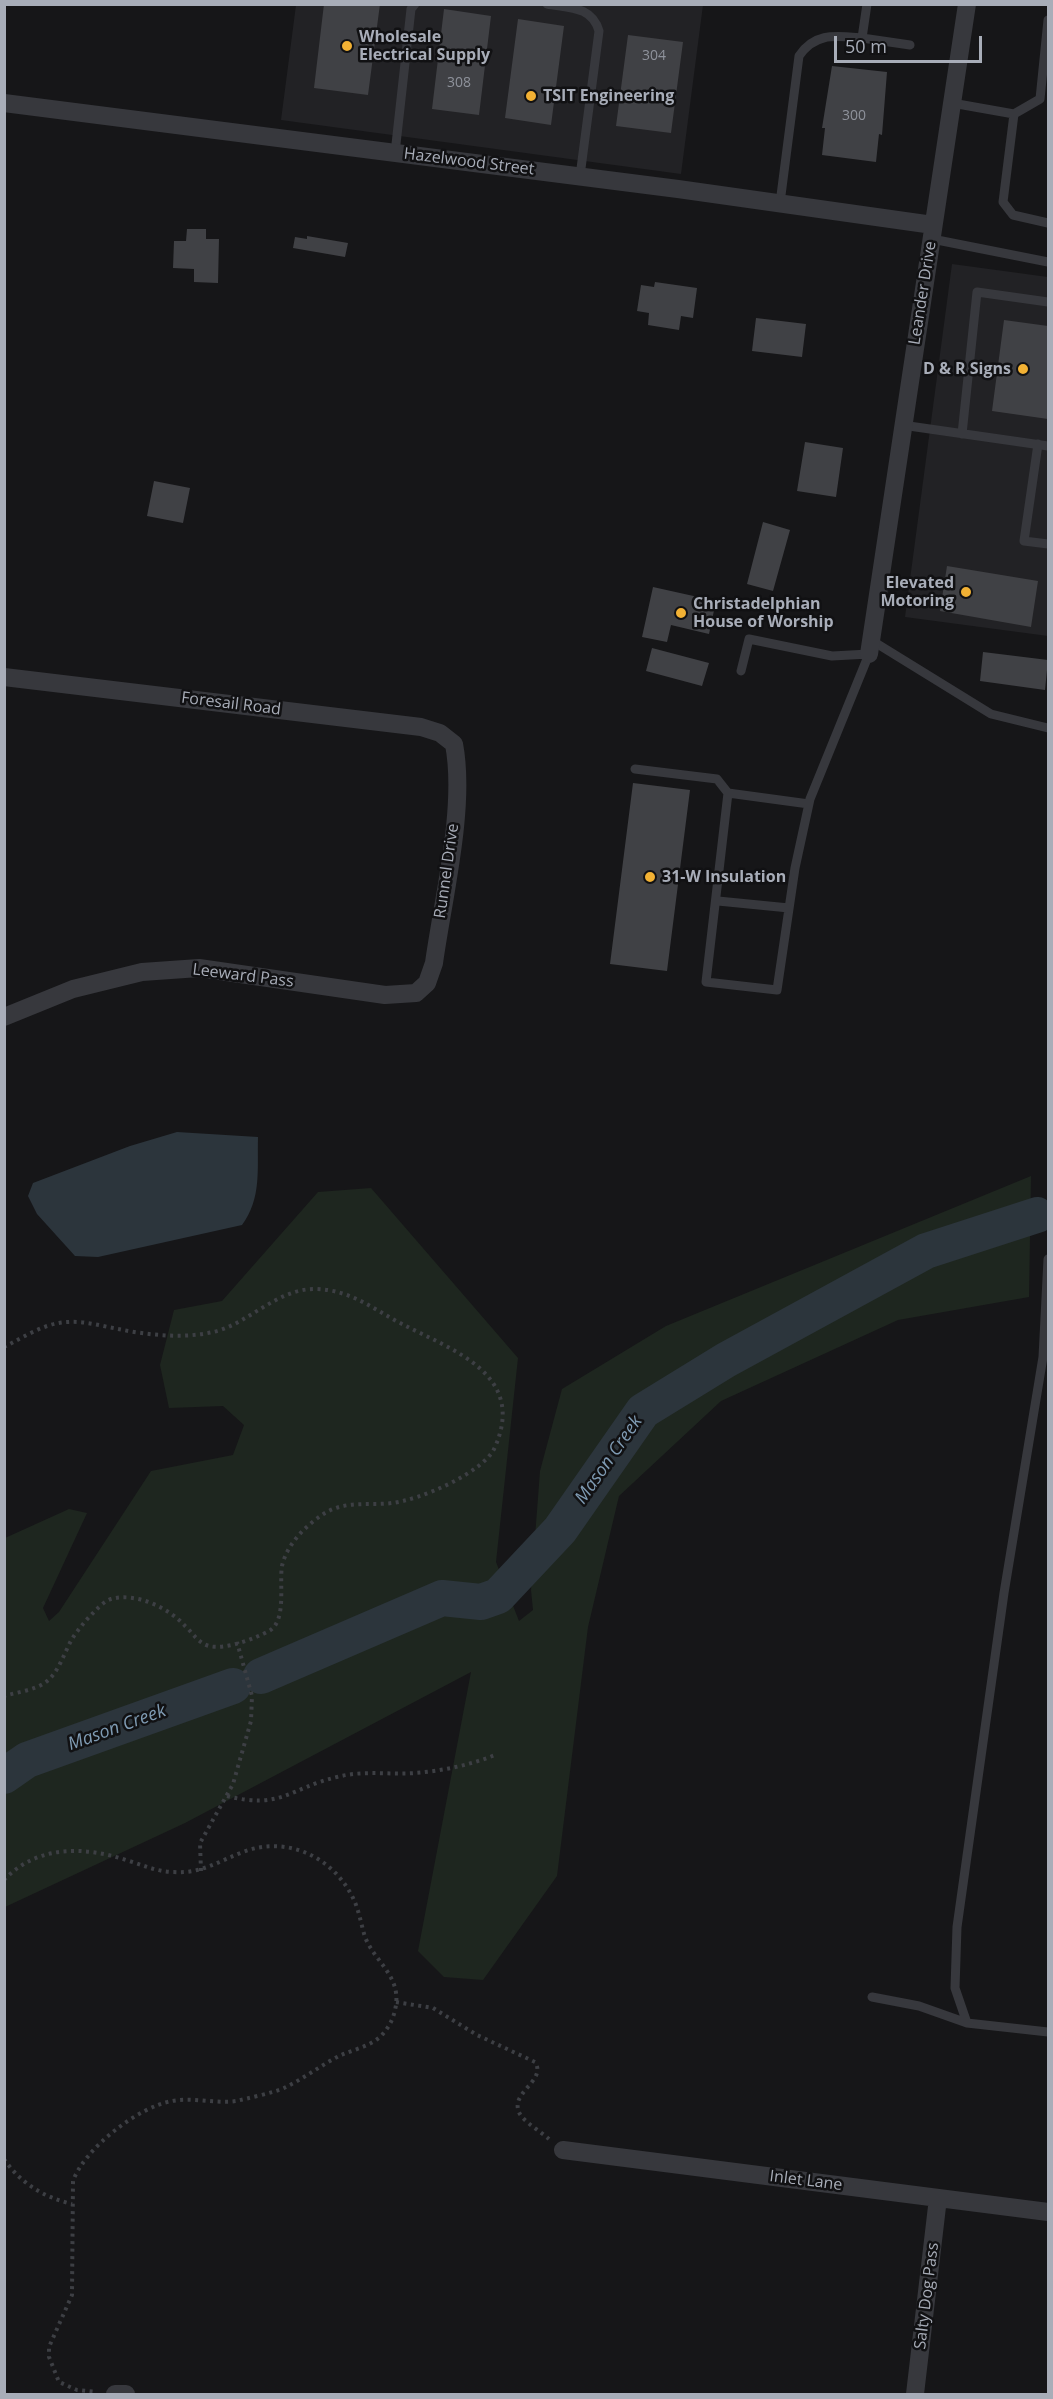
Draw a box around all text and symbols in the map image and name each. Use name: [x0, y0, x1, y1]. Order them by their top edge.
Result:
scale bar: [837, 24, 986, 62]
place label: Wholesale Electrical Supply: [359, 27, 490, 65]
text: 50 m: [845, 34, 887, 58]
marker: Wholesale Electrical Supply: [340, 39, 354, 53]
house number: 304: [642, 48, 666, 64]
house number: 308: [447, 75, 471, 91]
place label: TSIT Engineering: [543, 86, 674, 106]
marker: TSIT Engineering: [524, 89, 538, 103]
house number: 300: [842, 108, 866, 124]
street label: Hazelwood Street: [403, 144, 535, 180]
street label: Leander Drive: [905, 240, 941, 346]
place label: D & R Signs: [923, 359, 1011, 379]
marker: D & R Signs: [1016, 362, 1030, 376]
place label: Elevated Motoring: [880, 573, 954, 611]
marker: Elevated Motoring: [959, 585, 973, 599]
place label: Christadelphian House of Worship: [693, 594, 834, 632]
marker: Christadelphian House of Worship: [674, 606, 688, 620]
street label: Foresail Road: [180, 688, 282, 720]
street label: Runnel Drive: [431, 822, 463, 920]
place label: 31-W Insulation: [662, 867, 786, 887]
marker: 31-W Insulation: [643, 870, 657, 884]
street label: Leeward Pass: [191, 960, 295, 992]
water label: Mason Creek: [571, 1412, 647, 1508]
water label: Mason Creek: [65, 1700, 169, 1756]
street label: Inlet Lane: [769, 2167, 843, 2195]
street label: Salty Dog Pass: [911, 2242, 943, 2350]

